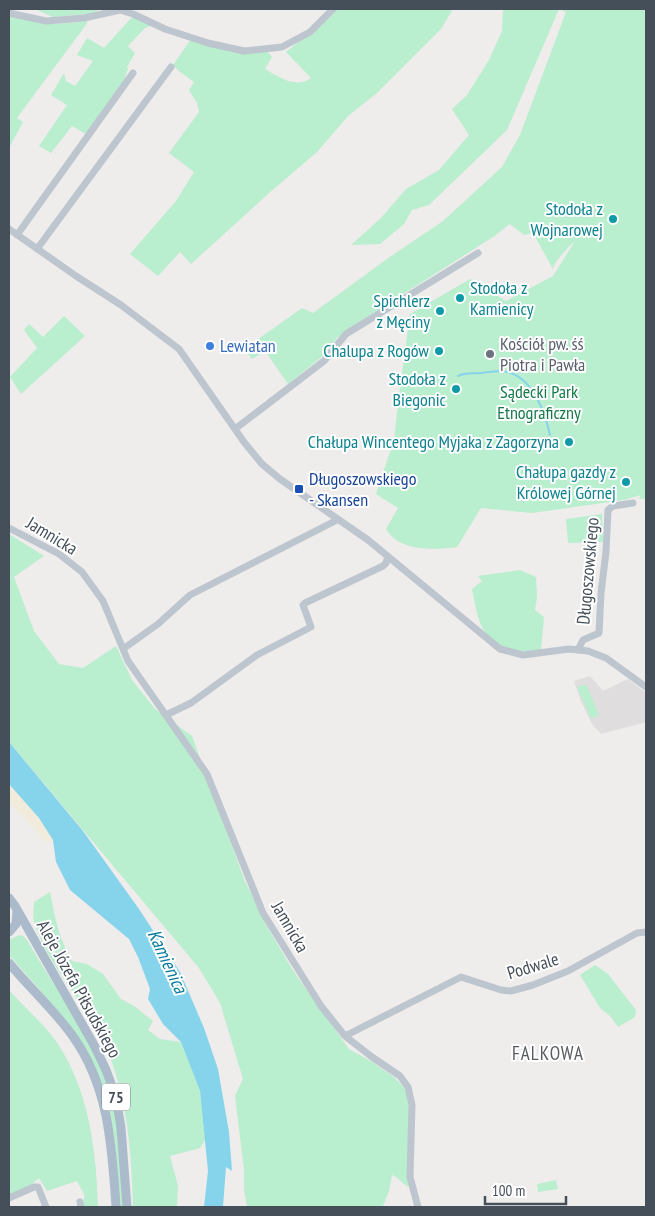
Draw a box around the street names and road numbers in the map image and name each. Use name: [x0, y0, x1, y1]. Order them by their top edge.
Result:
street label: Jamnicka: [22, 511, 82, 560]
street label: Długoszowskiego: [571, 516, 604, 625]
street label: Jamnicka: [266, 896, 314, 957]
street label: Aleje Józefa Piłsudskiego: [32, 916, 127, 1062]
street label: Podwale: [504, 947, 561, 984]
road number: 75: [102, 1084, 130, 1110]

